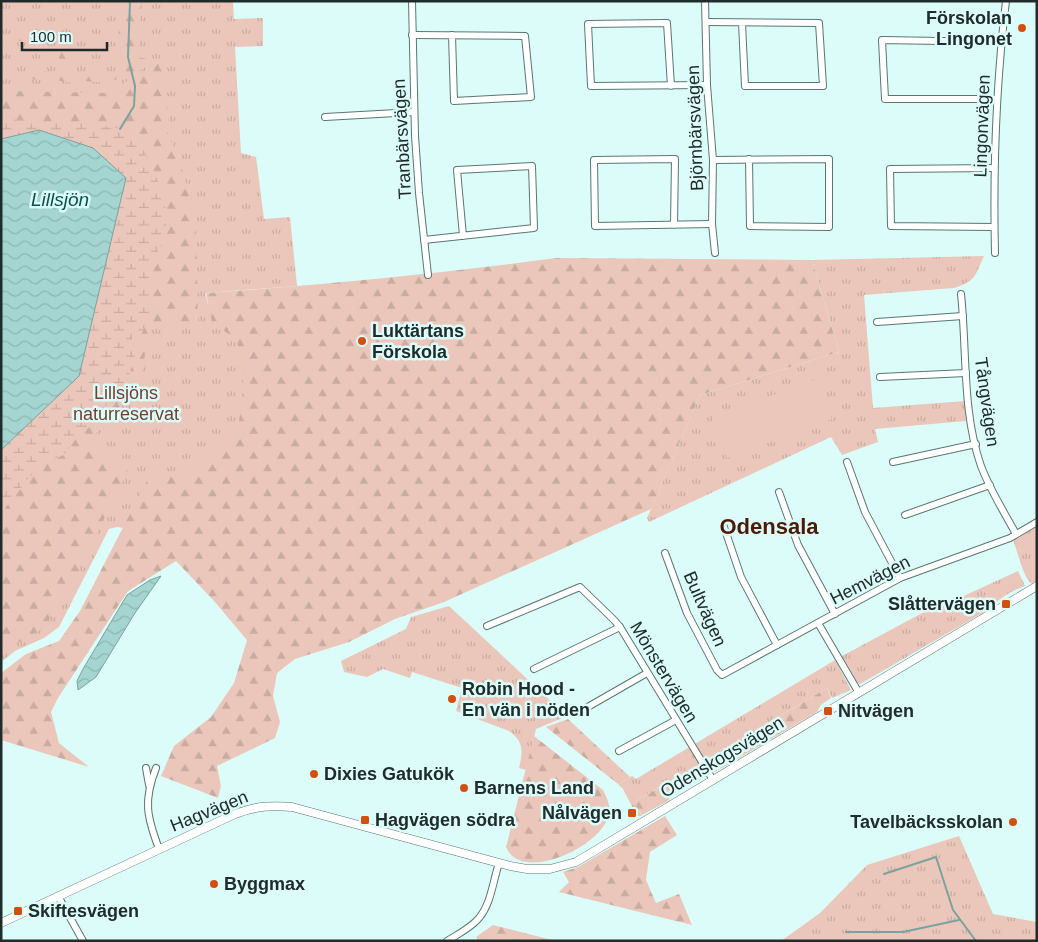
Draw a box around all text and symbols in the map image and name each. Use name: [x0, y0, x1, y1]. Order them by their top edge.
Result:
place label: Förskolan Lingonet: [926, 8, 1012, 49]
scale bar: [22, 20, 108, 52]
marker: Förskolan Lingonet: [1016, 22, 1028, 34]
text: 100 m: [30, 28, 72, 45]
street label: Björnbärsvägen: [683, 65, 707, 191]
street label: Lingonvägen: [970, 74, 994, 178]
street label: Tranbärsvägen: [389, 78, 415, 200]
water label: Lillsjön: [31, 189, 89, 210]
place label: Luktärtans Förskola: [372, 321, 464, 362]
marker: Luktärtans Förskola: [356, 335, 368, 347]
street label: Tångvägen: [971, 356, 1003, 448]
park label: Lillsjöns naturreservat: [73, 383, 179, 424]
district label: Odensala: [719, 514, 819, 539]
street label: Hemvägen: [827, 551, 913, 609]
street label: Bultvägen: [680, 568, 730, 650]
place label: Slåttervägen: [888, 594, 996, 614]
marker: Slåttervägen: [1000, 598, 1012, 610]
street label: Mönstervägen: [626, 618, 702, 726]
place label: Robin Hood - En vän i nöden: [462, 679, 590, 720]
marker: Robin Hood - En vän i nöden: [446, 693, 458, 705]
place label: Nitvägen: [838, 701, 914, 721]
marker: Nitvägen: [822, 705, 834, 717]
street label: Odenskogsvägen: [657, 712, 787, 802]
place label: Dixies Gatukök: [324, 764, 455, 784]
marker: Dixies Gatukök: [308, 768, 320, 780]
place label: Barnens Land: [474, 778, 594, 798]
marker: Barnens Land: [458, 782, 470, 794]
street label: Hagvägen: [167, 786, 251, 836]
place label: Nålvägen: [542, 803, 622, 823]
marker: Nålvägen: [626, 807, 638, 819]
place label: Hagvägen södra: [375, 810, 516, 830]
place label: Tavelbäcksskolan: [850, 812, 1003, 832]
marker: Hagvägen södra: [359, 814, 371, 826]
marker: Tavelbäcksskolan: [1007, 816, 1019, 828]
place label: Byggmax: [224, 874, 305, 894]
marker: Byggmax: [208, 878, 220, 890]
place label: Skiftesvägen: [28, 901, 139, 921]
marker: Skiftesvägen: [12, 905, 24, 917]

